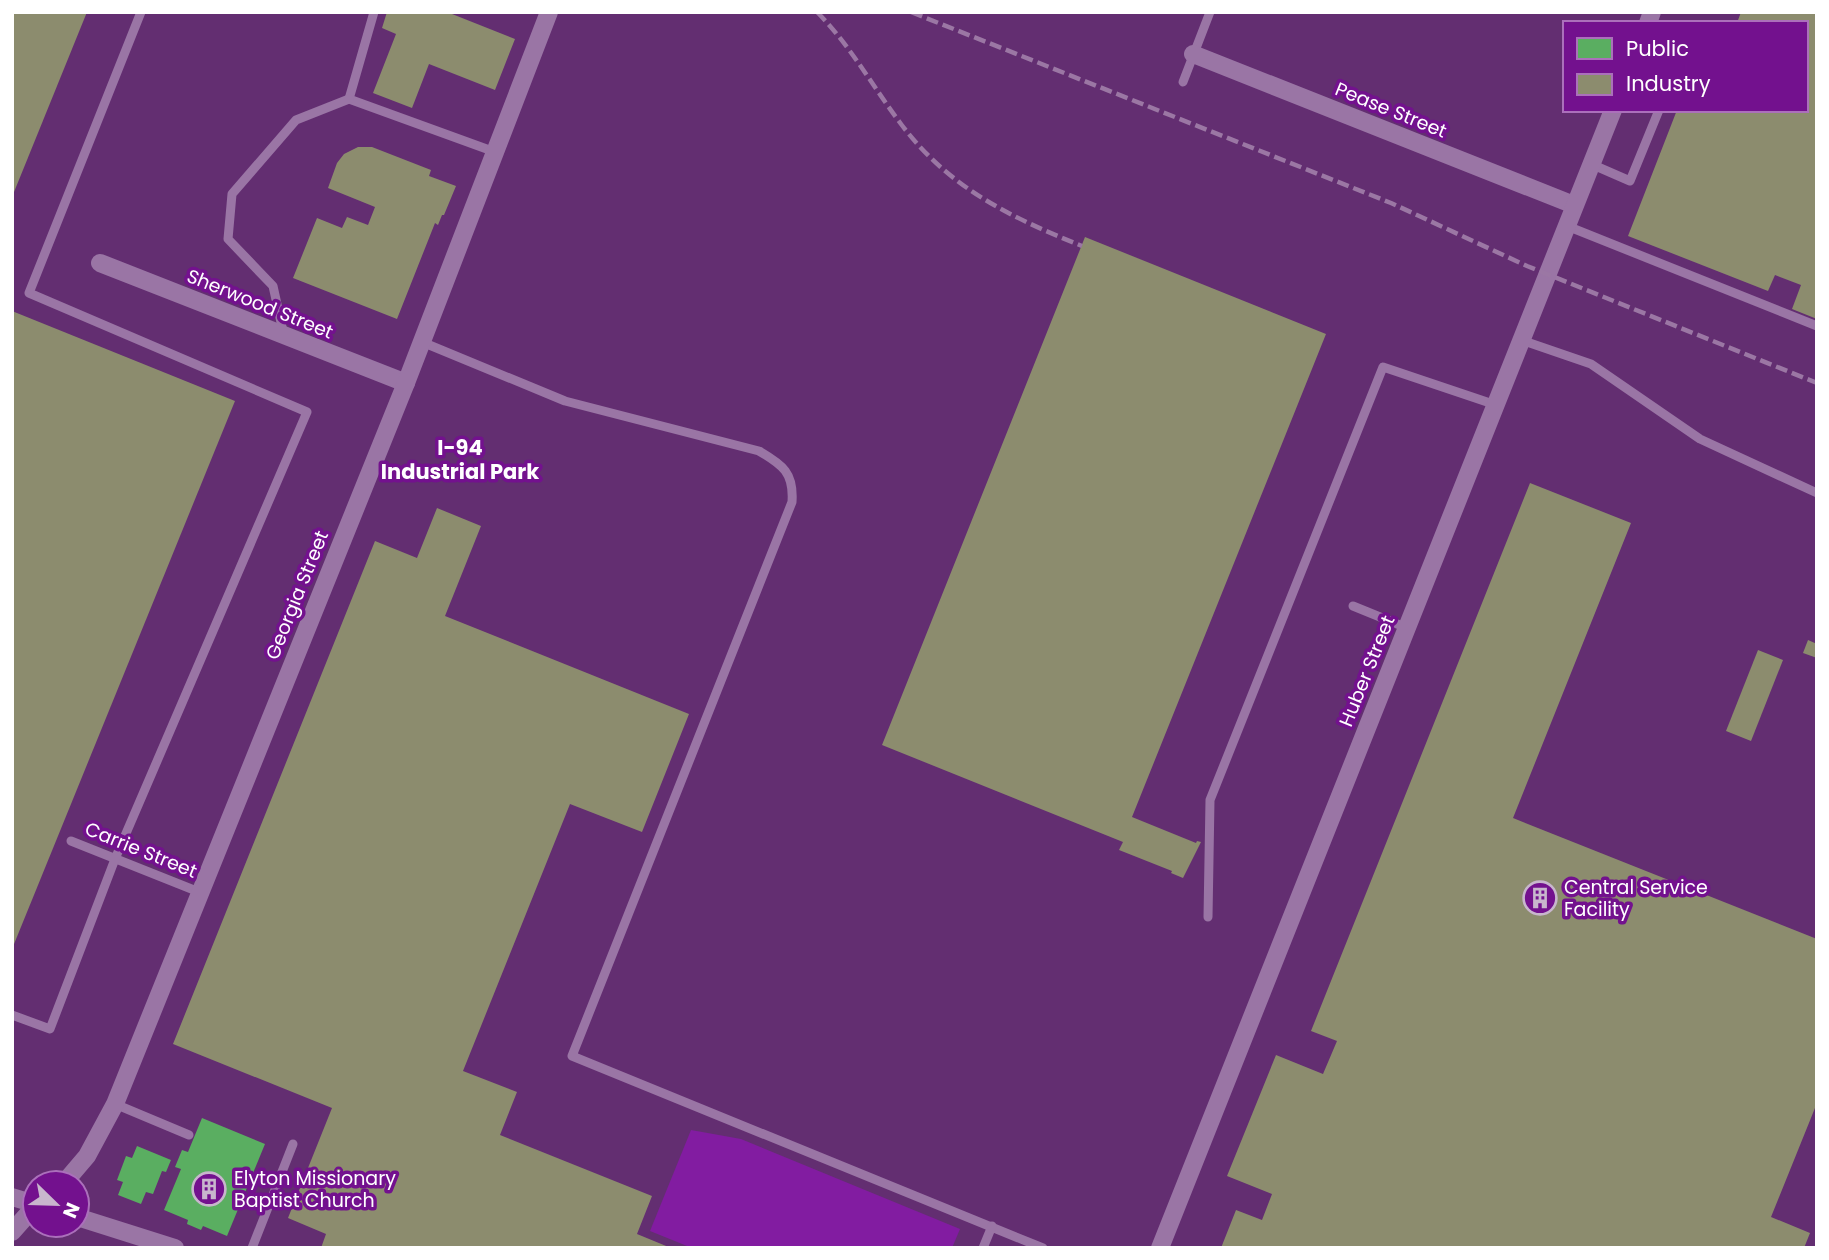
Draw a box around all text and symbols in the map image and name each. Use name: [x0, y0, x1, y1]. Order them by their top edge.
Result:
legend: [1563, 21, 1808, 112]
text: Public: [1626, 34, 1689, 63]
text: Industry: [1626, 69, 1711, 98]
street label: Pease Street: [1331, 75, 1451, 145]
street label: Sherwood Street: [183, 262, 337, 346]
district label: I-94 Industrial Park: [381, 433, 539, 486]
street label: Georgia Street: [259, 526, 335, 664]
street label: Huber Street: [1332, 611, 1402, 731]
street label: Carrie Street: [81, 815, 201, 885]
place label: Central Service Facility: [1564, 874, 1708, 923]
building icon: Central Service Facility: [1521, 879, 1559, 917]
place label: Elyton Missionary Baptist Church: [234, 1165, 396, 1214]
north arrow: [21, 1169, 91, 1239]
building icon: Elyton Missionary Baptist Church: [190, 1170, 228, 1208]
text: N: [56, 1199, 86, 1222]

